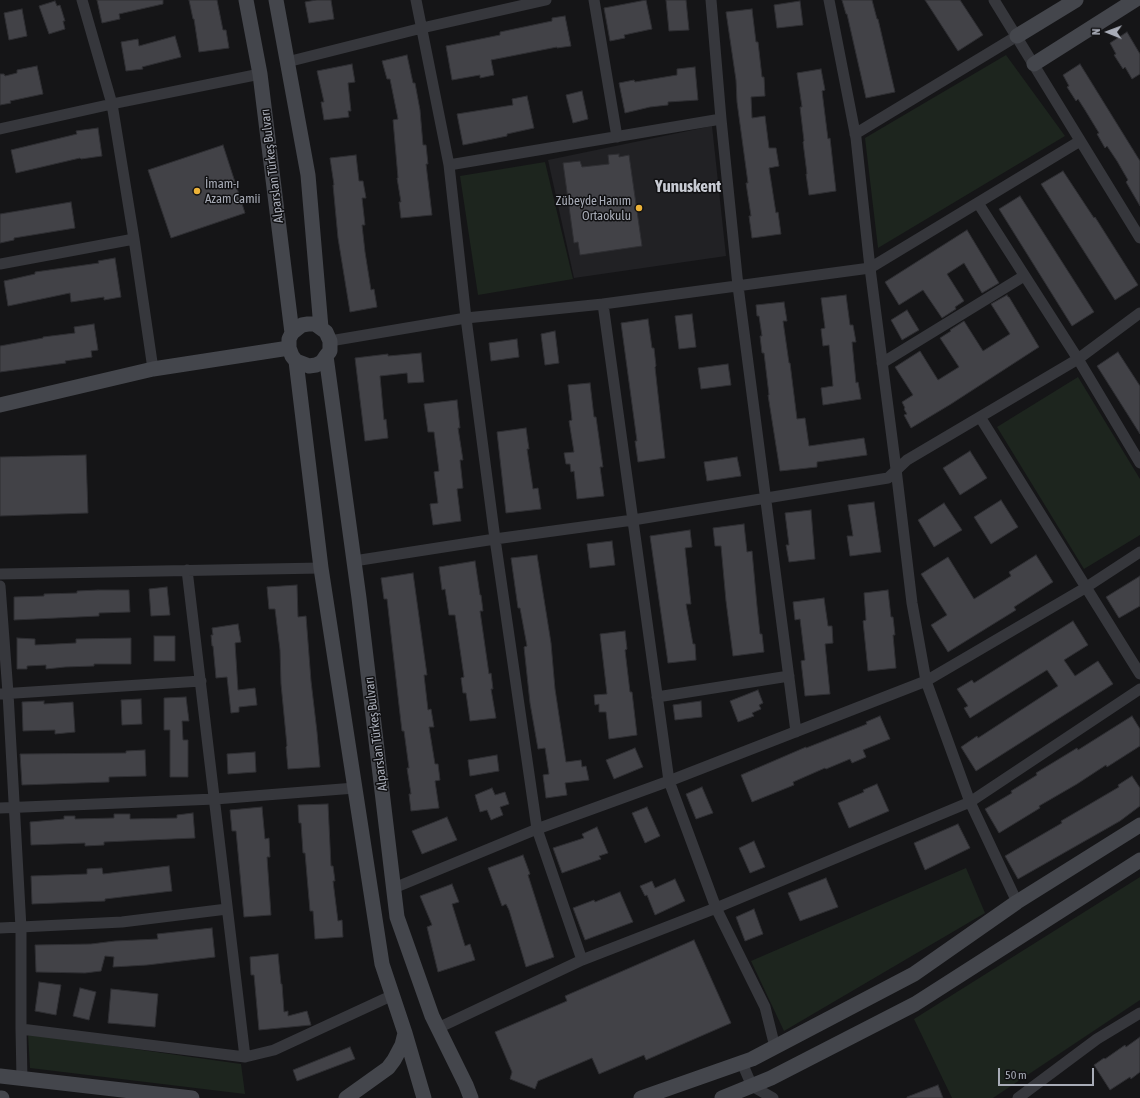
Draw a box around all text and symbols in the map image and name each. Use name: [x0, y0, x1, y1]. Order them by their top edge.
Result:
north arrow: [1088, 12, 1128, 52]
text: N: [1090, 28, 1102, 35]
street label: Alparslan Türkeş Bulvarı: [257, 108, 287, 224]
place label: İmam-ı Azam Camii: [205, 176, 260, 207]
district label: Yunuskent: [655, 177, 721, 197]
marker: İmam-ı Azam Camii: [192, 186, 202, 196]
place label: Zübeyde Hanım Ortaokulu: [556, 193, 631, 224]
marker: Zübeyde Hanım Ortaokulu: [634, 203, 644, 213]
street label: Alparslan Türkeş Bulvarı: [361, 676, 391, 792]
scale bar: [1000, 1060, 1096, 1086]
text: 50 m: [1005, 1068, 1027, 1082]

